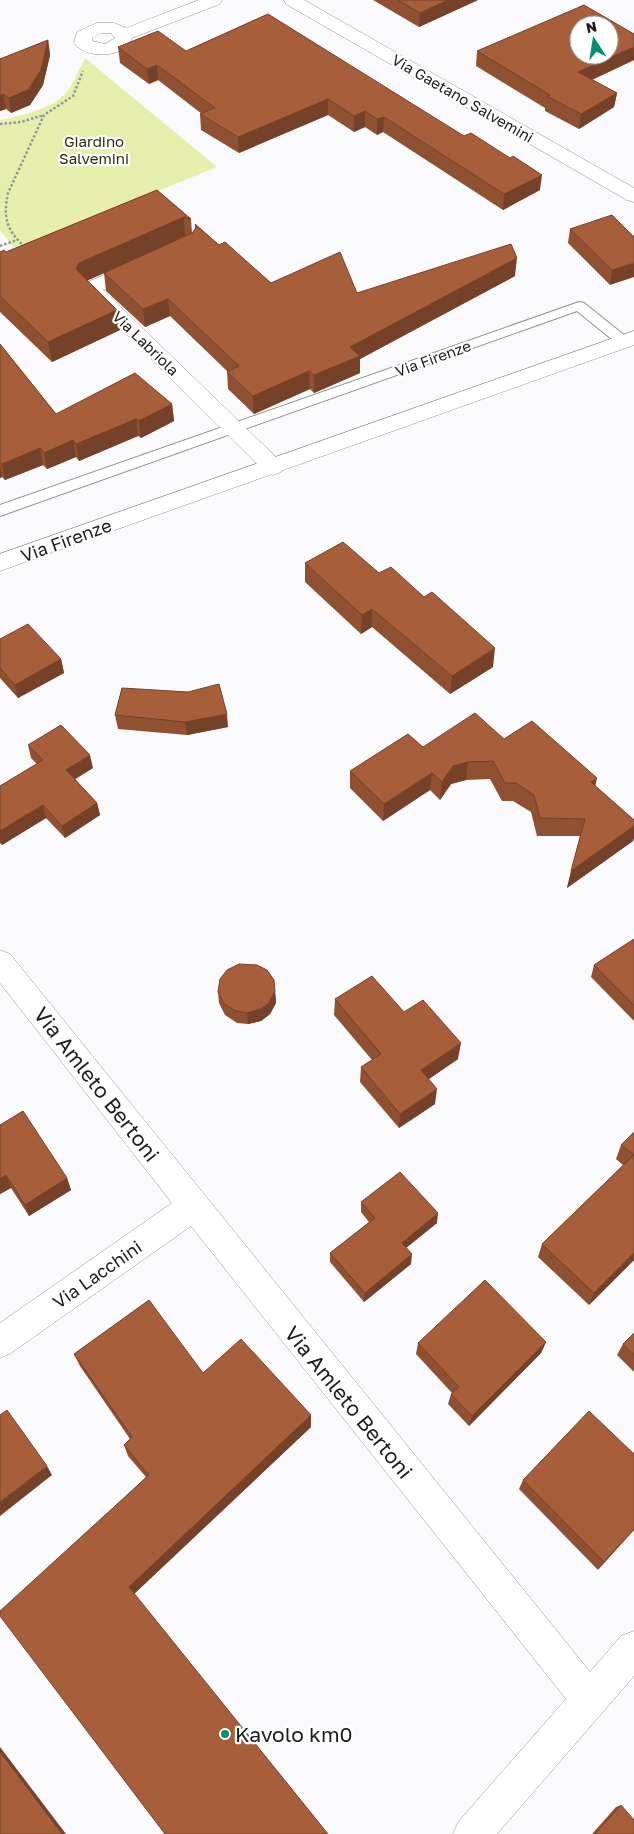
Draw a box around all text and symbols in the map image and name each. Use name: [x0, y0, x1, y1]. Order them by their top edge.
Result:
north arrow: [569, 15, 619, 65]
text: N: [584, 17, 598, 36]
street label: Via Gaetano Salvemini: [389, 50, 537, 146]
park label: Giardino Salvemini: [59, 132, 129, 167]
street label: Via Labriola: [109, 307, 183, 379]
street label: Via Firenze: [393, 336, 474, 380]
street label: Via Firenze: [18, 513, 114, 567]
street label: Via Amleto Bertoni: [29, 1002, 165, 1166]
street label: Via Lacchini: [48, 1235, 146, 1313]
street label: Via Amleto Bertoni: [279, 1320, 419, 1484]
place label: Kavolo km0: [235, 1721, 353, 1747]
marker: Kavolo km0: [219, 1728, 231, 1740]

